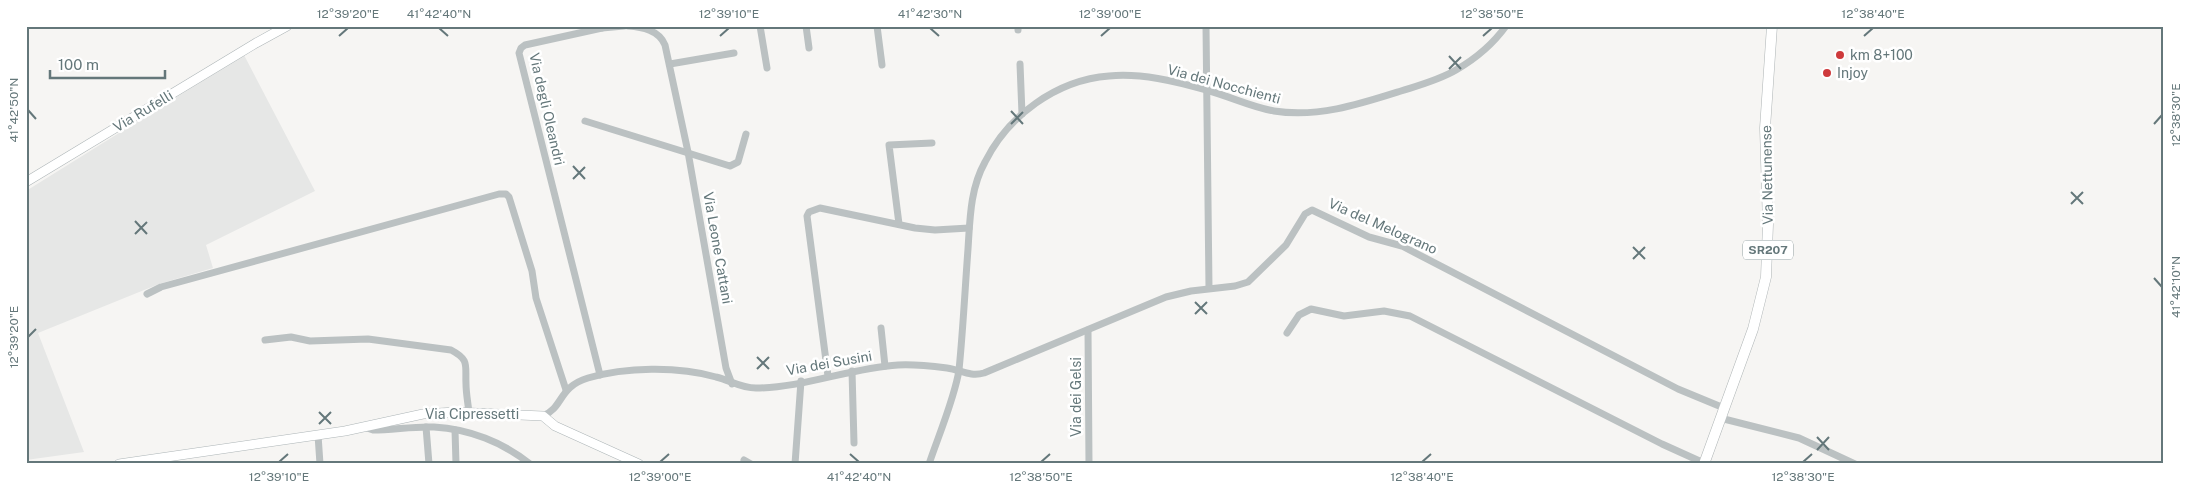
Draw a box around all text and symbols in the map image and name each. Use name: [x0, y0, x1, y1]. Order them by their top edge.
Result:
text: 12°39'20"E: [317, 7, 379, 21]
text: 41°42'40"N: [407, 7, 471, 21]
text: 12°39'10"E: [699, 7, 759, 21]
text: 41°42'30"N: [898, 7, 962, 21]
text: 12°39'00"E: [1079, 7, 1141, 21]
text: 12°38'50"E: [1460, 7, 1524, 21]
text: 12°38'40"E: [1841, 7, 1905, 21]
place label: km 8+100: [1850, 47, 1913, 63]
scale bar: [50, 48, 165, 80]
marker: km 8+100: [1834, 49, 1846, 61]
street label: Via degli Oleandri: [526, 51, 568, 167]
text: 100 m: [58, 56, 99, 73]
street label: Via dei Nocchienti: [1166, 61, 1282, 107]
place label: Injoy: [1837, 65, 1869, 81]
marker: Injoy: [1821, 67, 1833, 79]
text: 41°42'50"N: [7, 78, 21, 142]
text: 12°38'30"E: [2169, 83, 2183, 147]
street label: Via Rufelli: [110, 87, 176, 135]
street label: Via Nettunense: [1758, 125, 1776, 225]
street label: Via Leone Cattani: [700, 191, 736, 305]
street label: Via del Melograno: [1326, 195, 1440, 257]
road number: SR207: [1743, 240, 1793, 260]
text: 41°42'10"N: [2169, 256, 2183, 318]
text: 12°39'20"E: [7, 306, 21, 368]
street label: Via dei Susini: [785, 348, 873, 378]
street label: Via dei Gelsi: [1068, 357, 1084, 437]
street label: Via Cipressetti: [425, 406, 519, 422]
text: 12°39'10"E: [249, 470, 309, 484]
text: 12°39'00"E: [629, 470, 691, 484]
text: 41°42'40"N: [827, 470, 891, 484]
text: 12°38'50"E: [1009, 470, 1073, 484]
text: 12°38'40"E: [1390, 470, 1454, 484]
text: 12°38'30"E: [1771, 470, 1835, 484]

